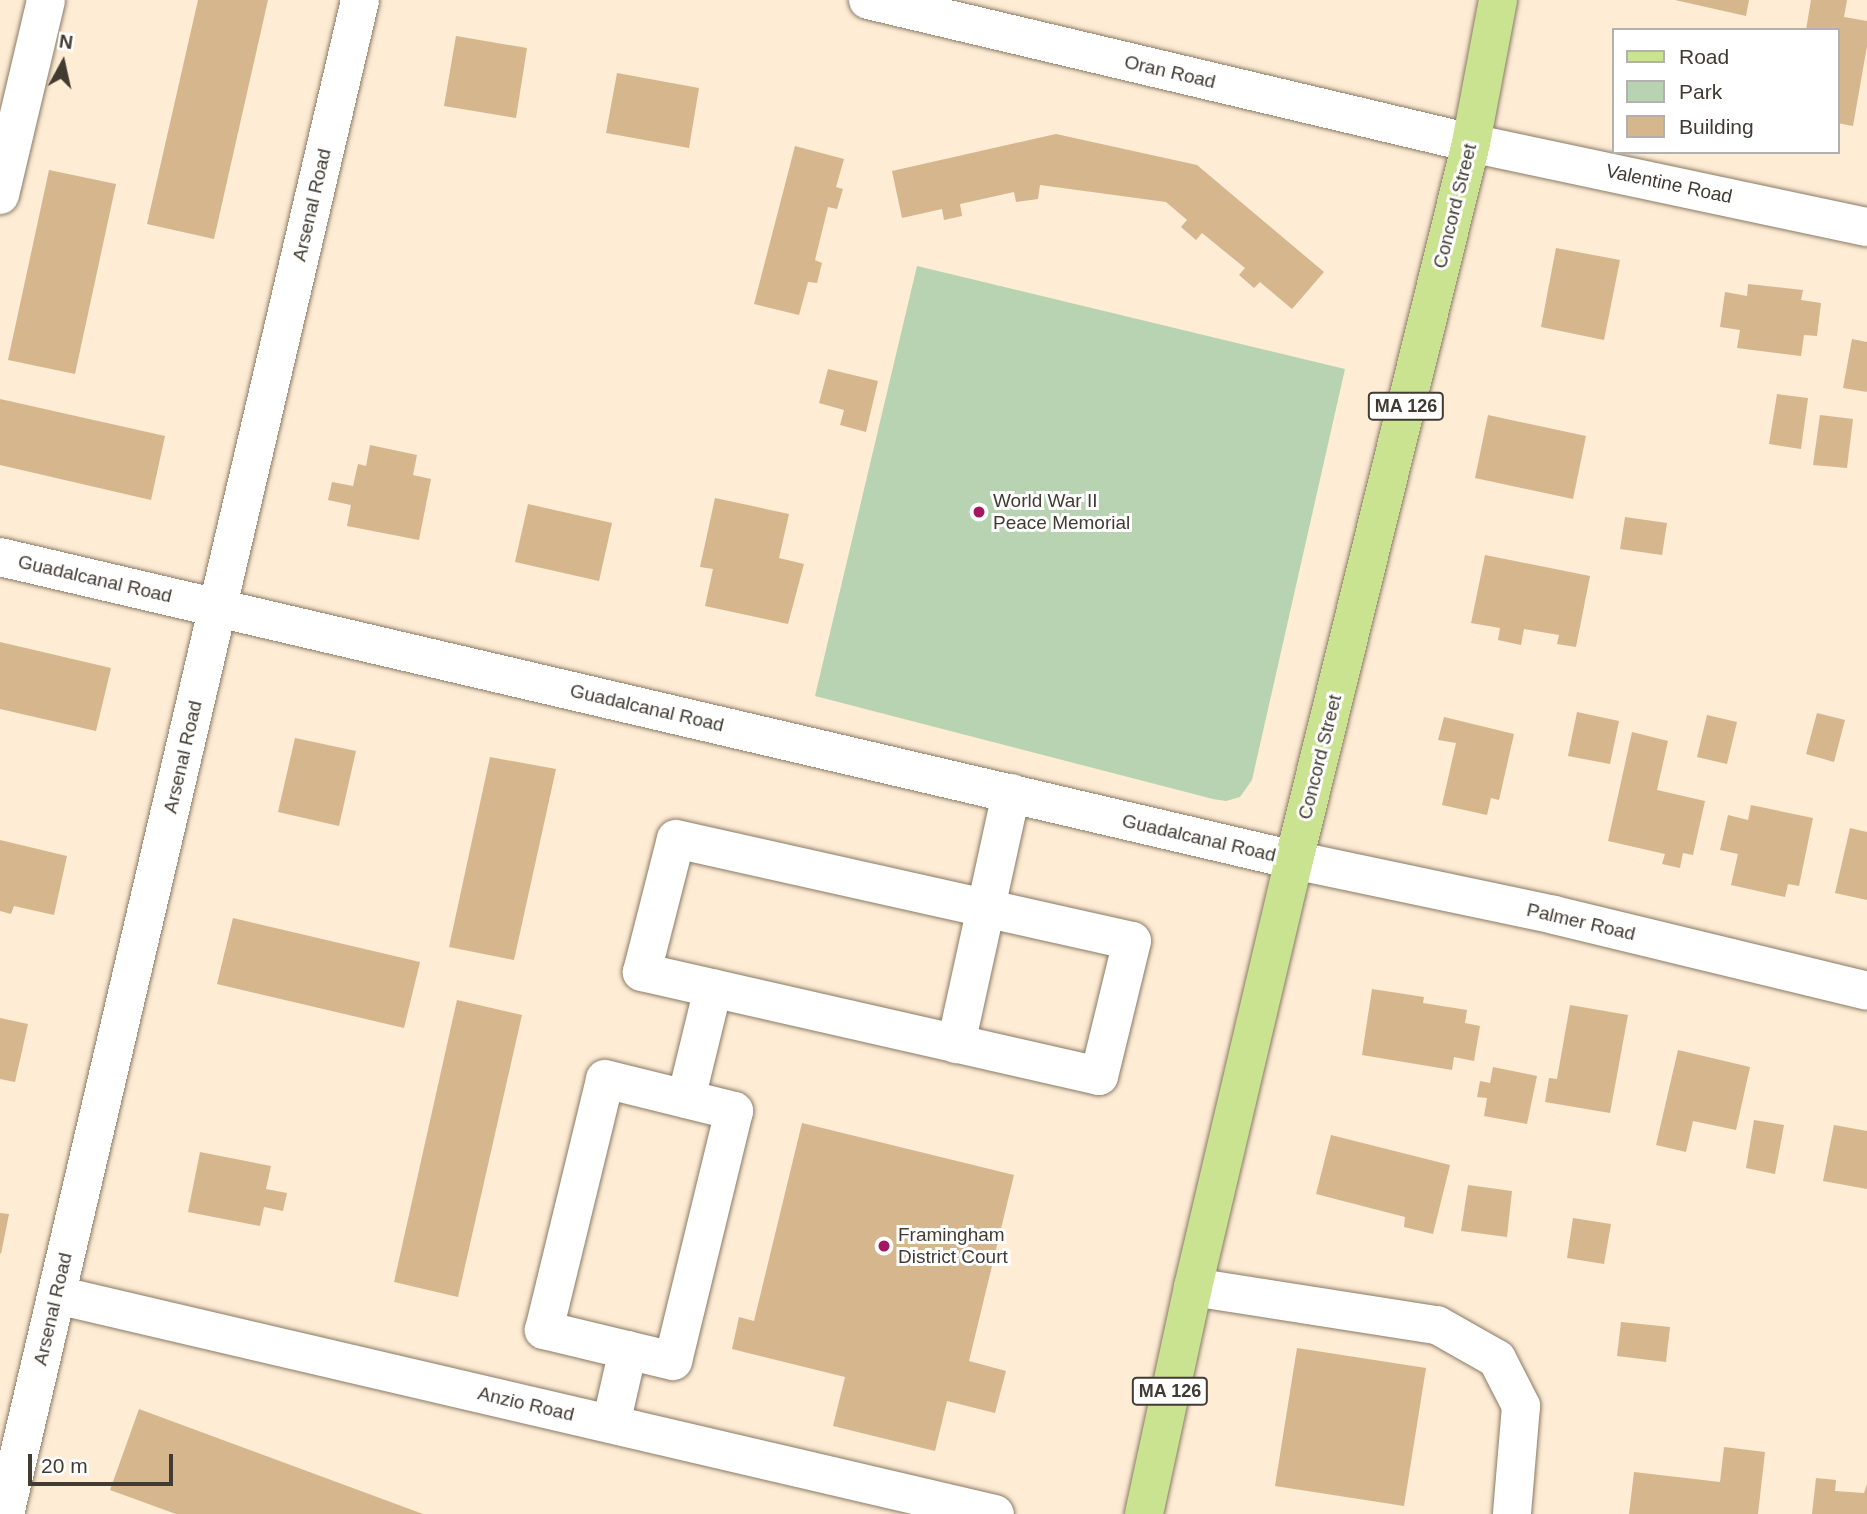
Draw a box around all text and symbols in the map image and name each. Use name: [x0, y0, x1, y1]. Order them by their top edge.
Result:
north arrow: [28, 28, 98, 98]
legend: [1612, 28, 1839, 154]
text: N: [58, 30, 74, 53]
text: Road: [1679, 45, 1729, 68]
street label: Oran Road: [1122, 50, 1218, 94]
text: Park: [1679, 80, 1722, 103]
text: Building: [1679, 115, 1754, 138]
street label: Concord Street: [1428, 141, 1482, 271]
street label: Arsenal Road: [288, 146, 336, 264]
street label: Valentine Road: [1604, 159, 1734, 209]
road number: MA 126: [1366, 392, 1446, 420]
place label: World War II Peace Memorial: [993, 490, 1130, 534]
marker: World War II Peace Memorial: [971, 504, 987, 520]
street label: Guadalcanal Road: [16, 550, 174, 608]
street label: Guadalcanal Road: [568, 679, 726, 737]
street label: Concord Street: [1293, 692, 1347, 822]
street label: Arsenal Road: [159, 698, 207, 816]
street label: Guadalcanal Road: [1120, 809, 1278, 867]
street label: Palmer Road: [1524, 898, 1638, 946]
place label: Framingham District Court: [898, 1224, 1008, 1268]
marker: Framingham District Court: [876, 1238, 892, 1254]
street label: Arsenal Road: [29, 1250, 77, 1368]
road number: MA 126: [1130, 1376, 1210, 1406]
street label: Anzio Road: [476, 1382, 576, 1426]
scale bar: [32, 1440, 177, 1484]
text: 20 m: [41, 1454, 88, 1477]

